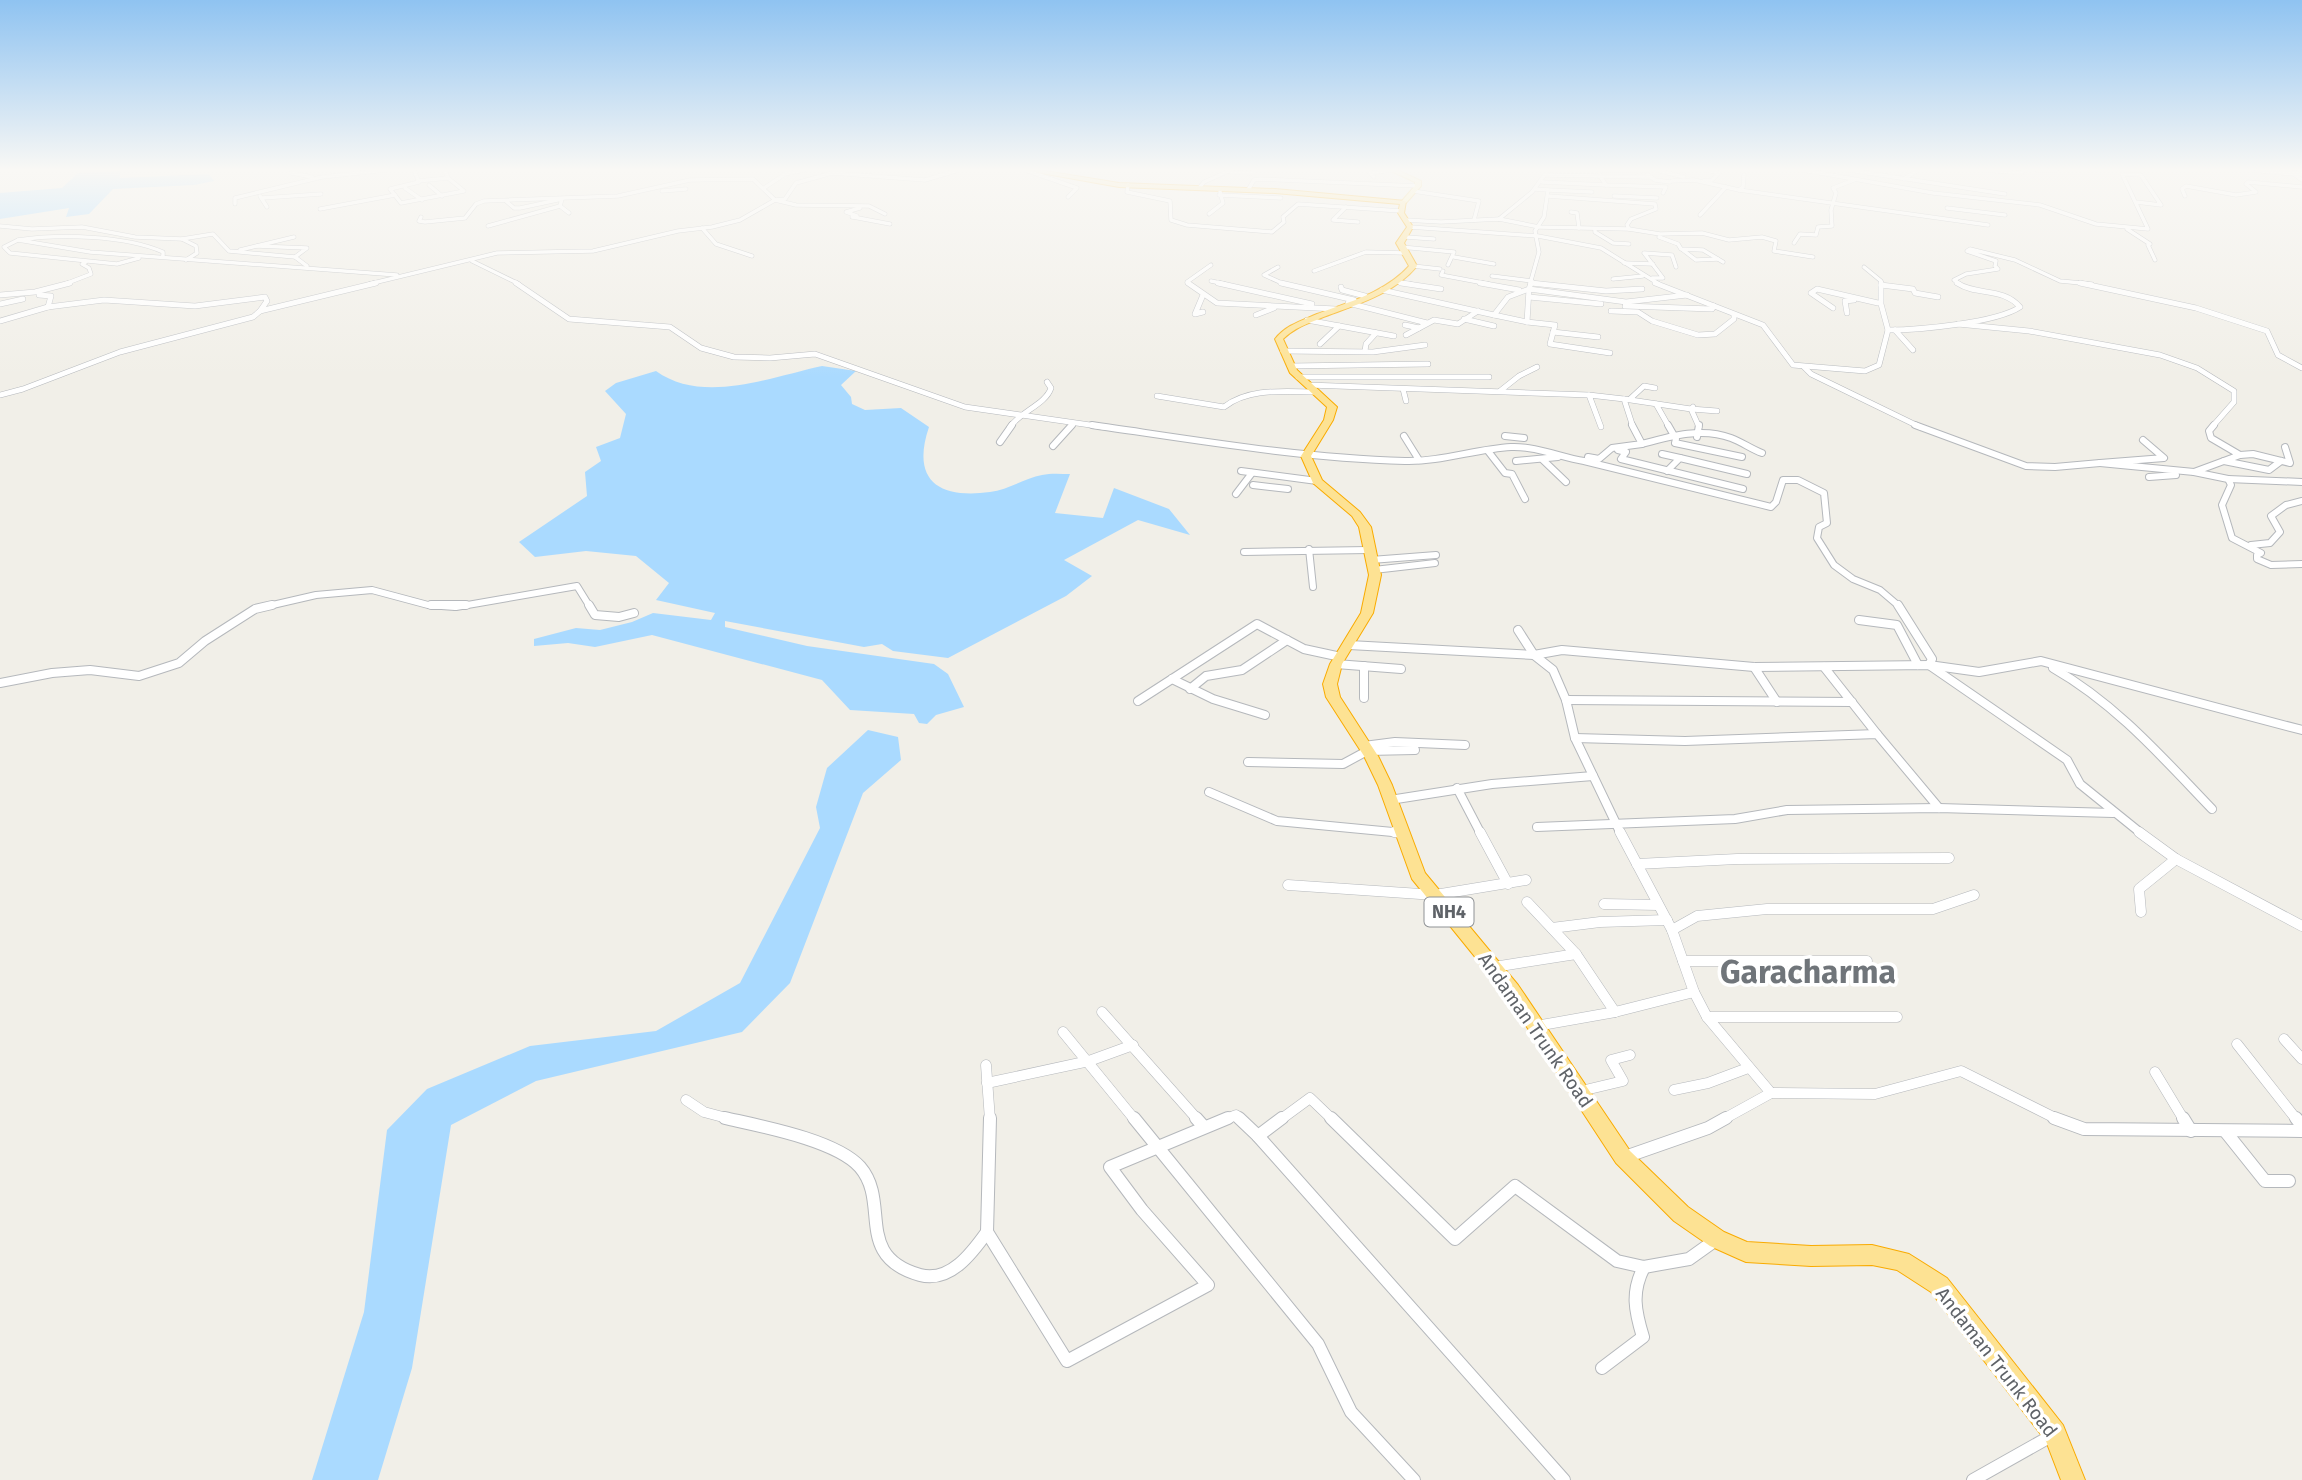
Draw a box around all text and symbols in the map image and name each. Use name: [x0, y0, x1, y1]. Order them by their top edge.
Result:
road number: NH4: [1424, 897, 1474, 926]
street label: Andaman Trunk Road: [1473, 948, 1598, 1112]
district label: Garacharma: [1720, 953, 1896, 991]
street label: Andaman Trunk Road: [1931, 1283, 2062, 1442]

